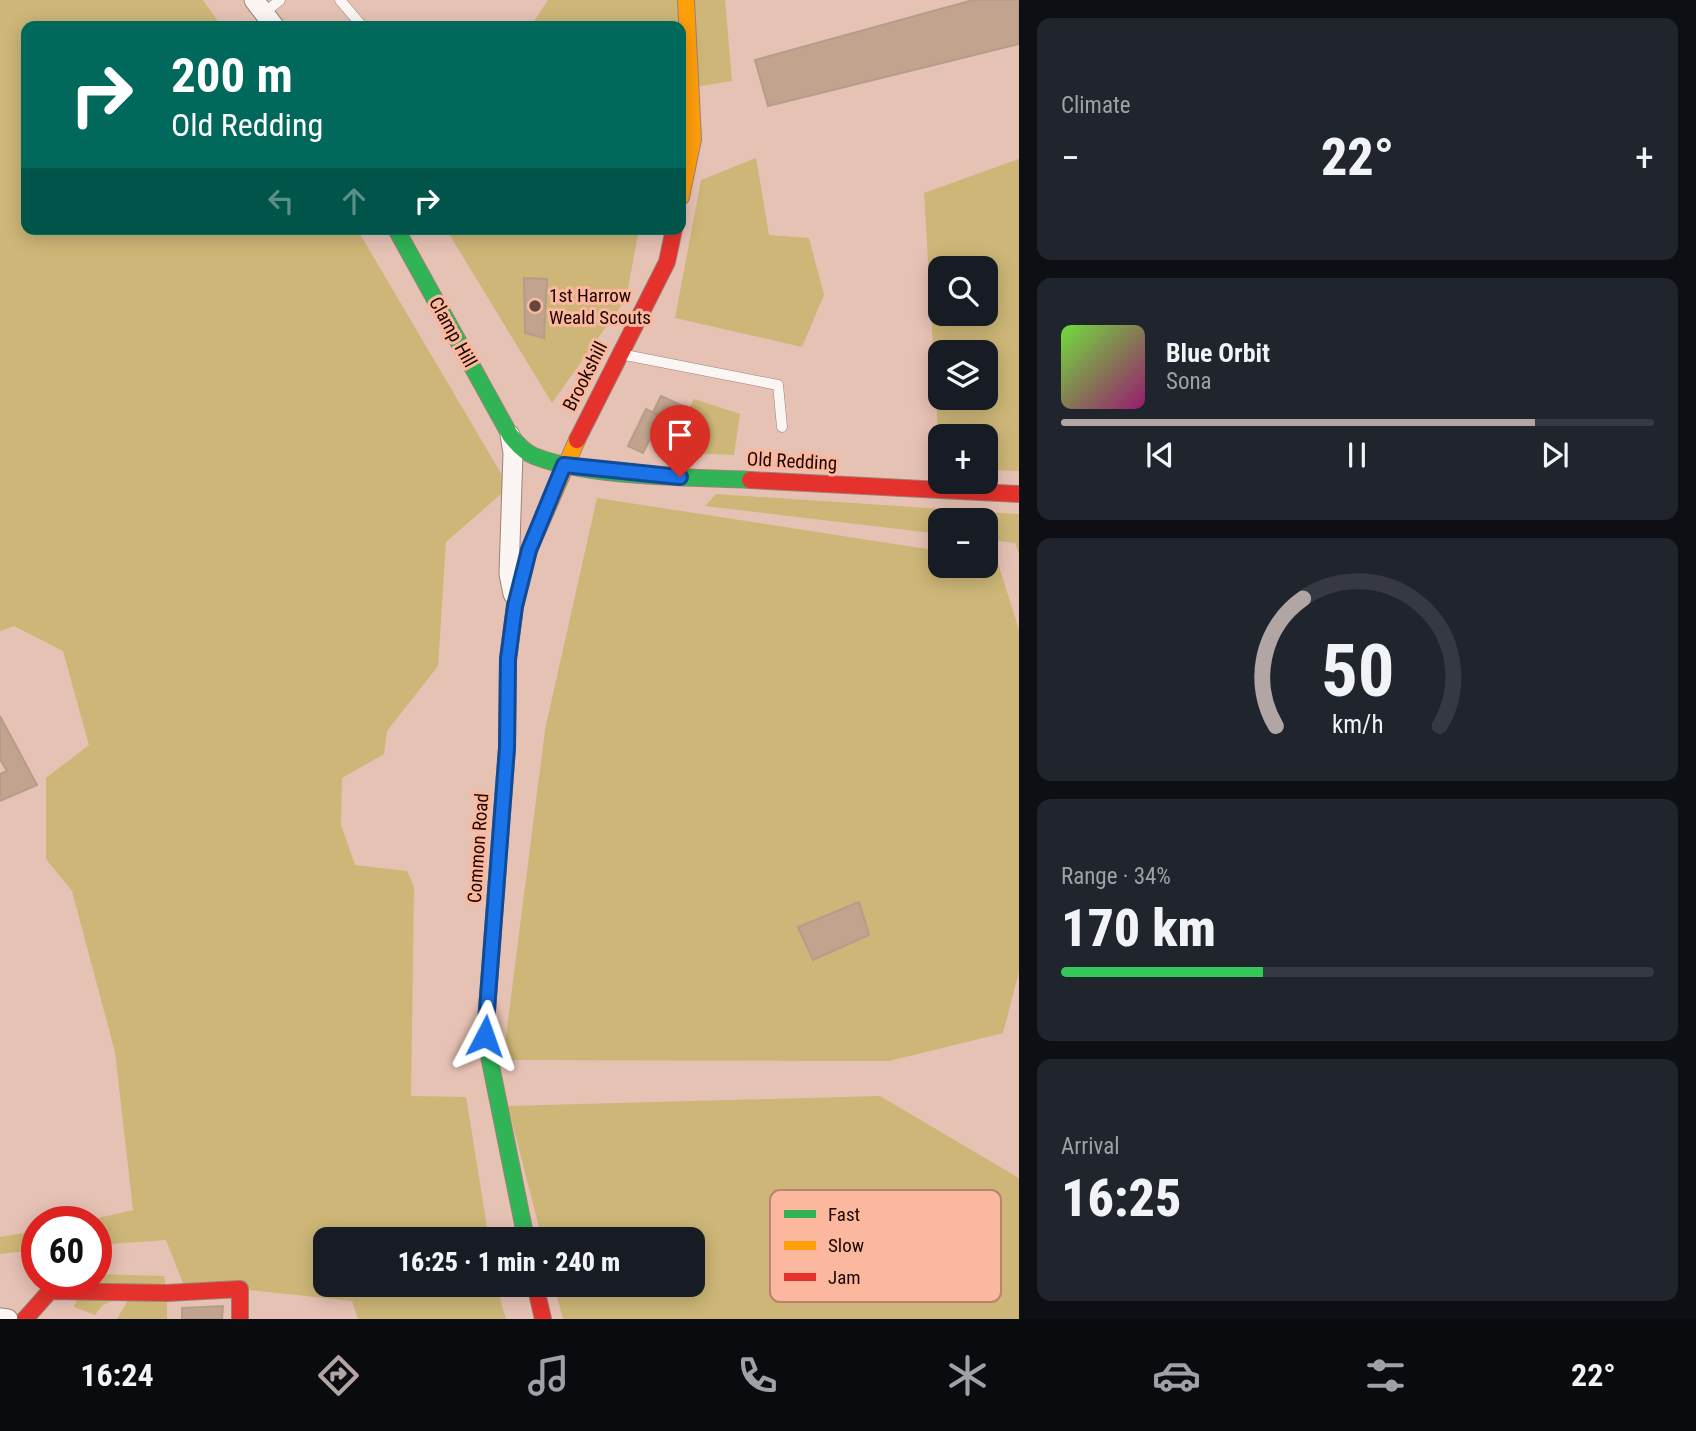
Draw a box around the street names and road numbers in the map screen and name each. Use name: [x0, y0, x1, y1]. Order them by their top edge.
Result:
street label: Clamp Hill: [424, 293, 482, 371]
street label: Brookshill: [558, 338, 612, 414]
street label: Old Redding: [746, 447, 838, 475]
street label: Common Road: [463, 792, 493, 904]

